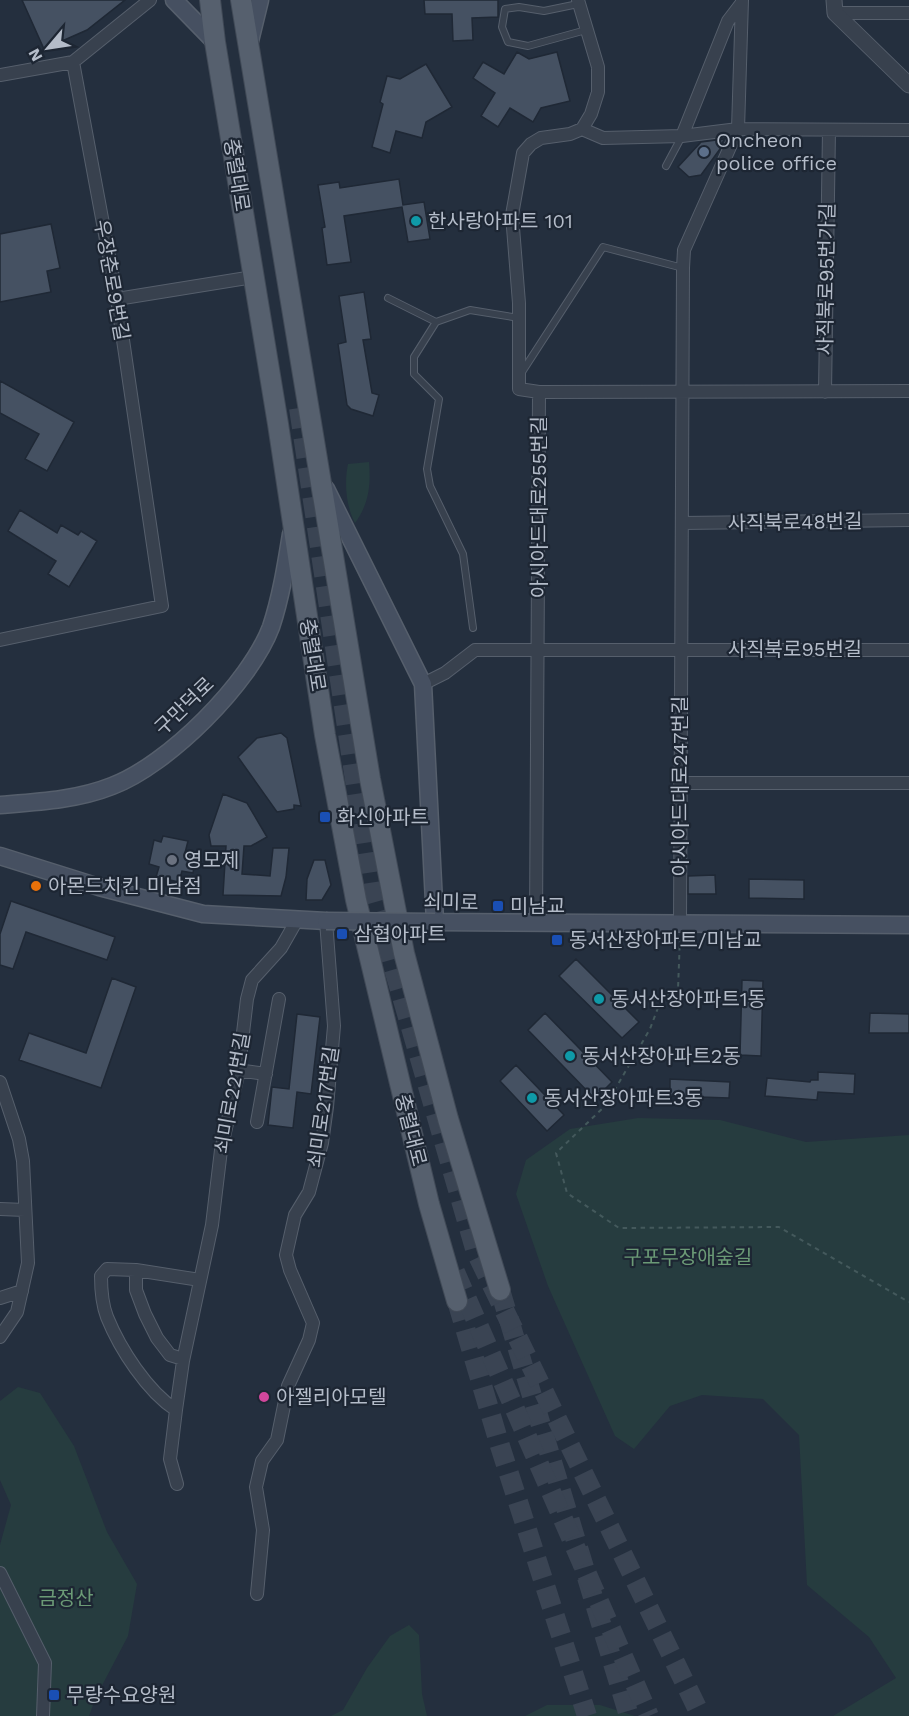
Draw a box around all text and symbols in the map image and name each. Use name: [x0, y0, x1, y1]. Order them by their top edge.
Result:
north arrow: [18, 18, 78, 78]
text: N: [24, 45, 47, 65]
place label: Oncheon police office: [716, 128, 837, 175]
street label: 충렬대로: [219, 137, 255, 213]
marker: Oncheon police office: [697, 145, 711, 159]
street label: 사직북로95번가길: [813, 202, 839, 356]
place label: 한사랑아파트 101: [428, 209, 573, 233]
marker: 한사랑아파트 101: [409, 214, 423, 228]
street label: 우장춘로9번길: [90, 217, 134, 343]
street label: 아시아드대로255번길: [527, 416, 551, 598]
street label: 사직북로48번길: [727, 509, 863, 535]
street label: 충렬대로: [295, 617, 331, 693]
street label: 사직북로95번길: [728, 637, 862, 661]
street label: 구만덕로: [149, 672, 219, 740]
street label: 아시아드대로247번길: [668, 696, 692, 876]
place label: 화신아파트: [337, 805, 429, 829]
marker: 화신아파트: [318, 810, 332, 824]
place label: 영모제: [184, 848, 239, 872]
marker: 영모제: [165, 853, 179, 867]
place label: 아몬드치킨 미남점: [48, 874, 202, 898]
marker: 아몬드치킨 미남점: [29, 879, 43, 893]
street label: 쇠미로: [423, 890, 479, 914]
place label: 미남교: [510, 894, 565, 918]
marker: 미남교: [491, 899, 505, 913]
place label: 삼협아파트: [354, 922, 446, 946]
marker: 삼협아파트: [335, 927, 349, 941]
place label: 동서산장아파트/미남교: [569, 928, 762, 952]
marker: 동서산장아파트/미남교: [550, 933, 564, 947]
place label: 동서산장아파트1동: [611, 987, 766, 1011]
marker: 동서산장아파트1동: [592, 992, 606, 1006]
street label: 쇠미로221번길: [209, 1030, 255, 1156]
place label: 동서산장아파트2동: [582, 1044, 741, 1068]
street label: 쇠미로217번길: [303, 1045, 343, 1169]
marker: 동서산장아파트2동: [563, 1049, 577, 1063]
place label: 동서산장아파트3동: [544, 1086, 703, 1110]
street label: 충렬대로: [390, 1091, 432, 1169]
marker: 동서산장아파트3동: [525, 1091, 539, 1105]
park label: 구포무장애숲길: [624, 1245, 752, 1269]
place label: 아젤리아모텔: [276, 1385, 386, 1409]
marker: 아젤리아모텔: [257, 1390, 271, 1404]
park label: 금정산: [38, 1586, 94, 1610]
place label: 무량수요양원: [66, 1683, 176, 1707]
marker: 무량수요양원: [47, 1688, 61, 1702]

